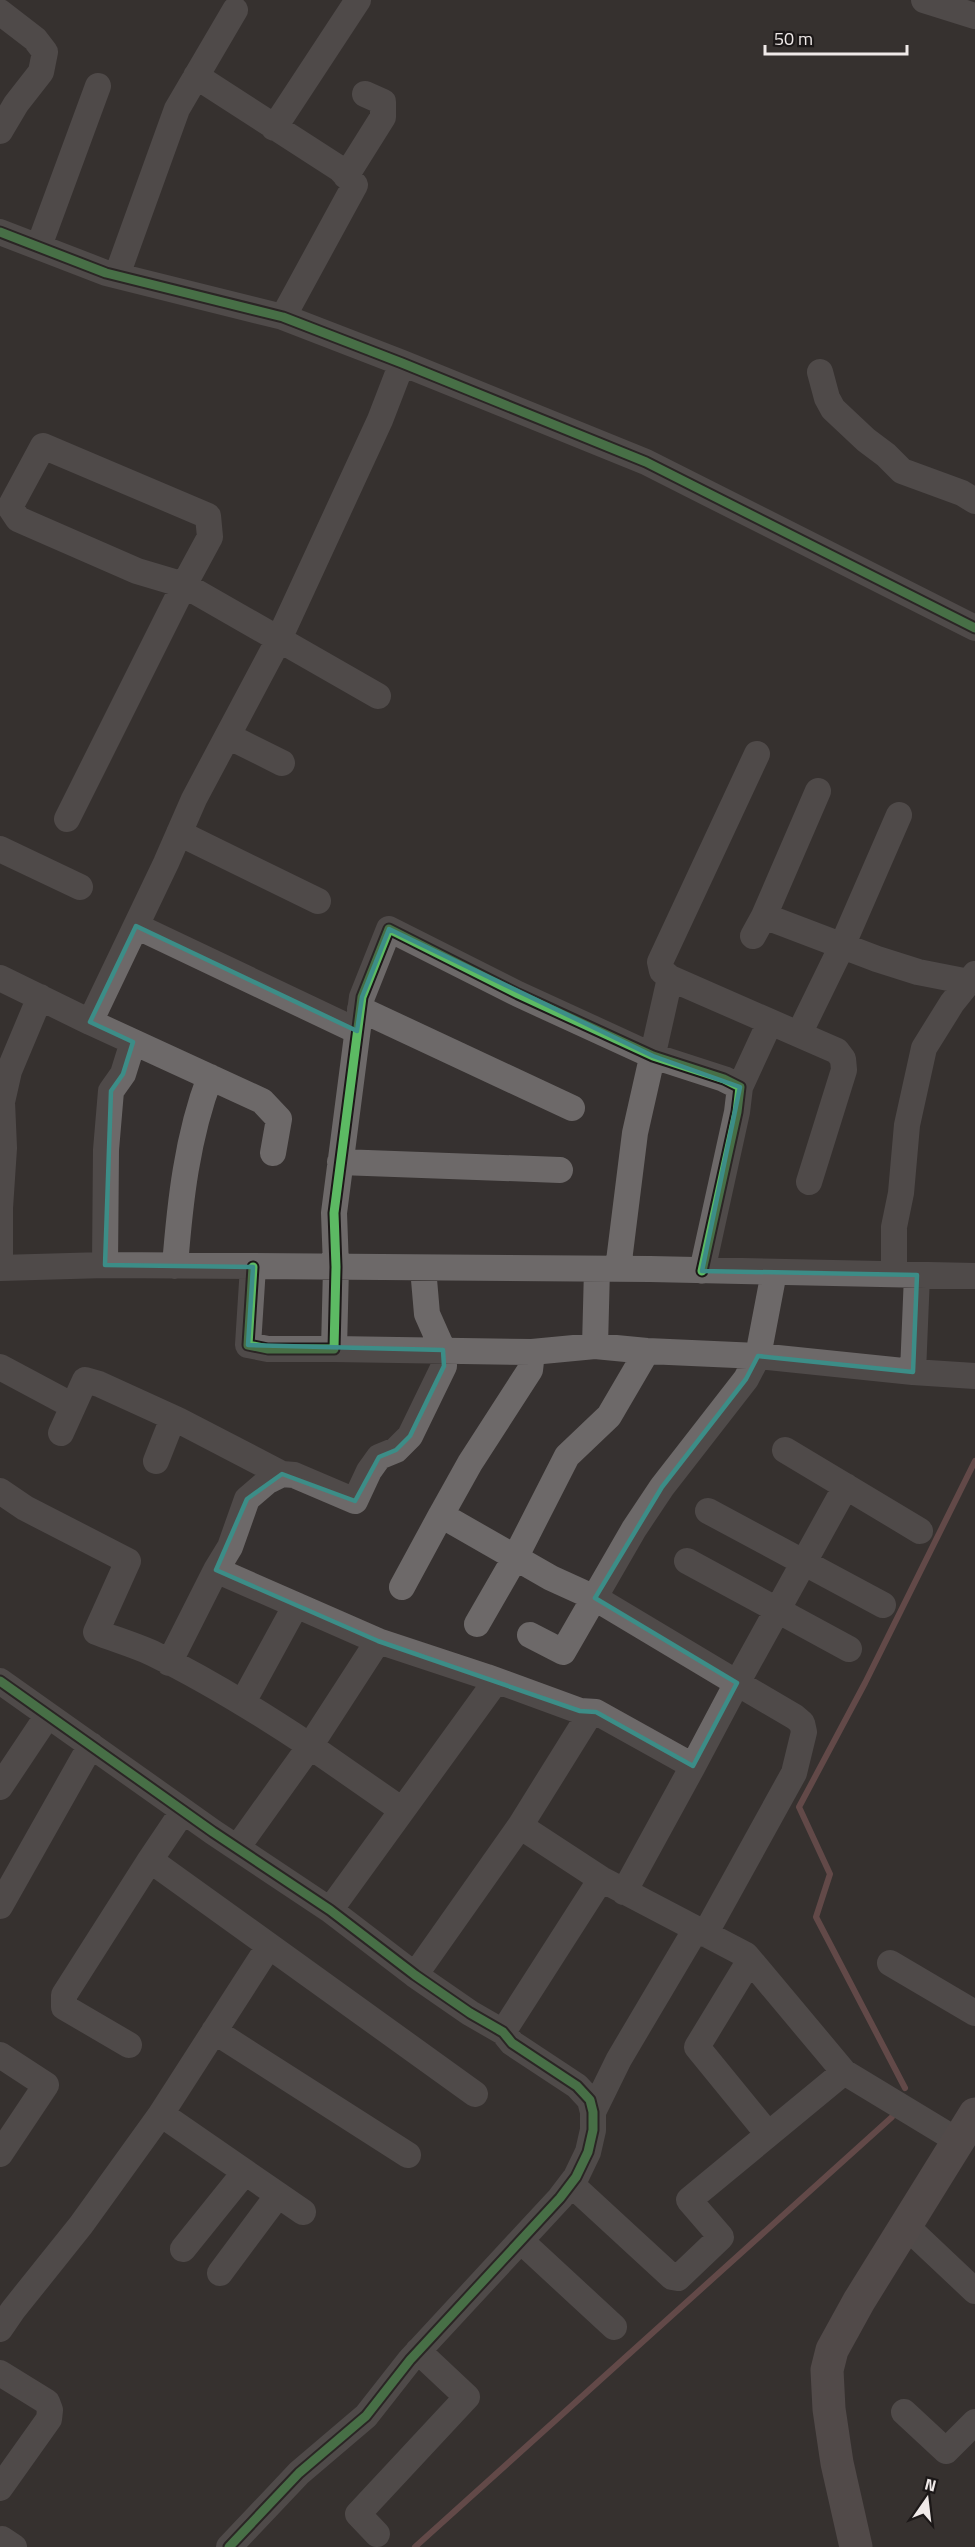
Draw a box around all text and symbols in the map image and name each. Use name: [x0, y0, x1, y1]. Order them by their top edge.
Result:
scale bar: [765, 18, 908, 56]
text: 50 m: [774, 25, 813, 52]
north arrow: [897, 2469, 957, 2529]
text: N: [922, 2471, 939, 2497]

